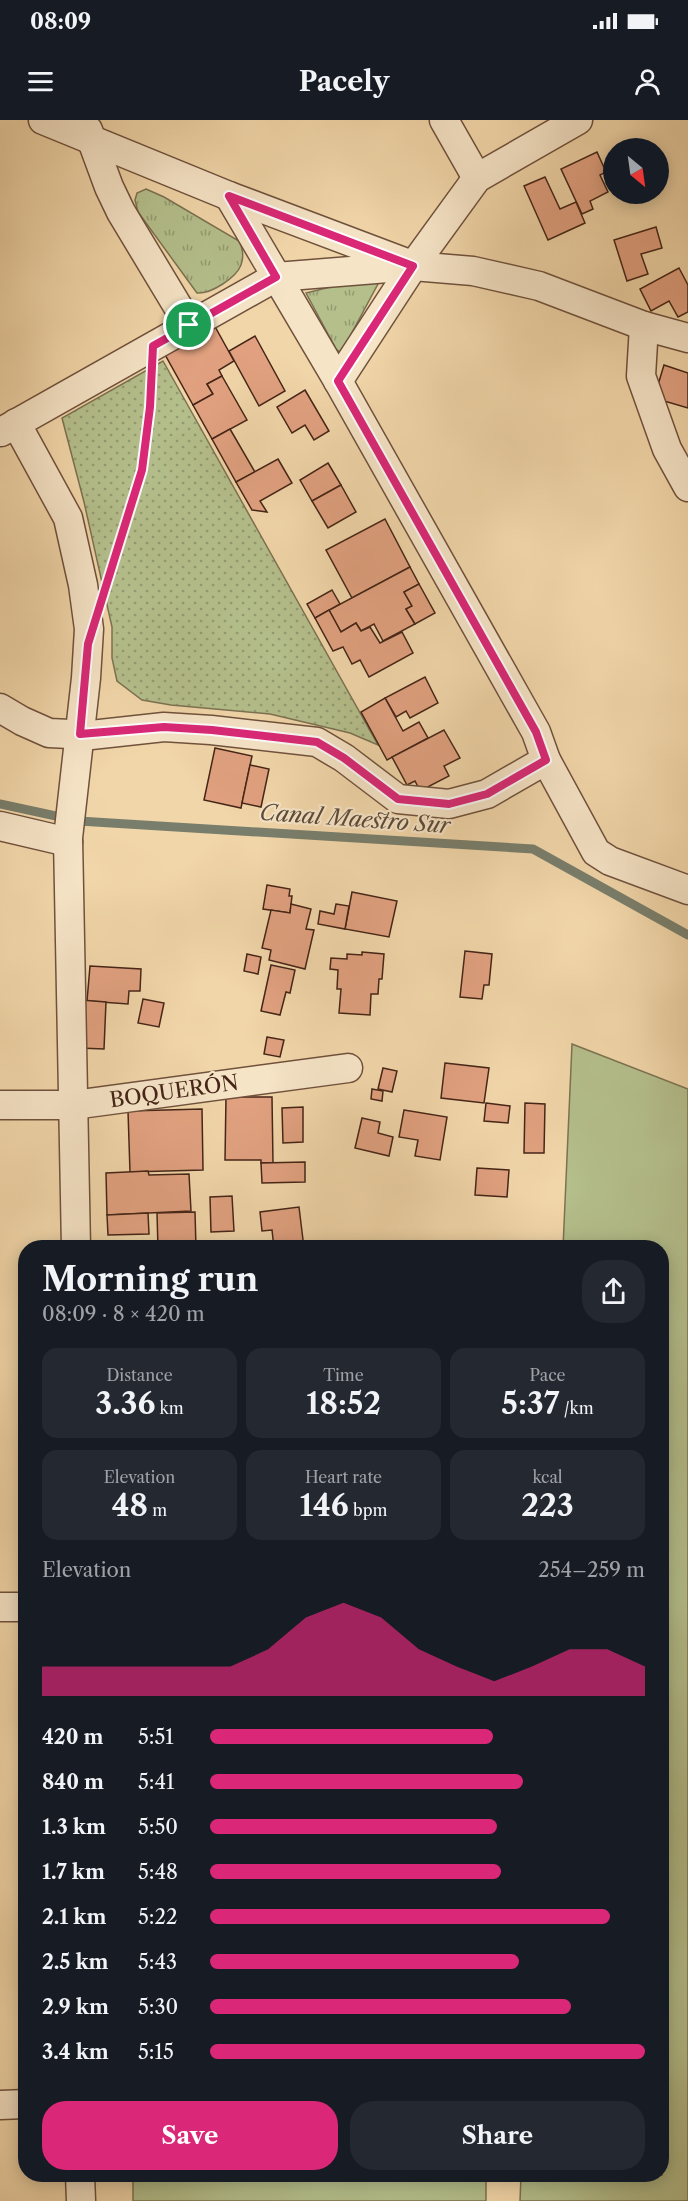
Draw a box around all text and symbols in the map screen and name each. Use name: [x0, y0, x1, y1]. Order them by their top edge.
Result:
text: 08:09: [30, 8, 91, 35]
icon: menu: [24, 65, 57, 98]
text: Pacely: [299, 65, 389, 98]
icon: person: [631, 65, 664, 98]
north arrow: [603, 138, 669, 204]
map controls: [603, 138, 669, 204]
pin: [163, 299, 214, 350]
icon: arrive: [172, 308, 205, 341]
water label: Canal Maestro Sur: [259, 799, 453, 839]
street label: BOQUERÓN: [108, 1070, 240, 1112]
text: Morning run: [42, 1259, 258, 1300]
button: share: [582, 1260, 645, 1323]
text: 08:09 · 8 × 420 m: [42, 1302, 205, 1326]
text: Distance: [106, 1365, 173, 1385]
text: Time: [323, 1365, 364, 1385]
text: Pace: [529, 1365, 566, 1385]
text: 3.36: [95, 1385, 155, 1422]
text: 18:52: [306, 1385, 381, 1422]
text: 5:37: [501, 1385, 559, 1422]
text: km: [155, 1398, 184, 1418]
text: /km: [559, 1398, 594, 1418]
text: Elevation: [104, 1467, 175, 1487]
text: Heart rate: [305, 1467, 382, 1487]
text: kcal: [532, 1467, 563, 1487]
text: 48: [112, 1487, 148, 1524]
text: 146: [300, 1487, 349, 1524]
text: 223: [521, 1487, 574, 1524]
text: m: [148, 1500, 167, 1520]
text: bpm: [349, 1500, 387, 1520]
text: Elevation: [42, 1558, 131, 1582]
text: 254–259 m: [538, 1558, 645, 1582]
text: 420 m: [42, 1725, 103, 1749]
text: 5:51: [138, 1725, 174, 1749]
text: 840 m: [42, 1770, 104, 1794]
text: 5:41: [138, 1770, 174, 1794]
text: 1.3 km: [42, 1815, 106, 1839]
text: 5:50: [138, 1815, 178, 1839]
text: 1.7 km: [42, 1860, 105, 1884]
text: 5:48: [138, 1860, 178, 1884]
text: 2.1 km: [42, 1905, 106, 1929]
text: 5:22: [138, 1905, 177, 1929]
text: 2.5 km: [42, 1950, 109, 1974]
text: 5:43: [138, 1950, 177, 1974]
text: 2.9 km: [42, 1995, 109, 2019]
text: 5:30: [138, 1995, 178, 2019]
text: 3.4 km: [42, 2040, 109, 2064]
text: 5:15: [138, 2040, 174, 2064]
button: Save: [42, 2101, 338, 2170]
button: Share: [350, 2101, 645, 2170]

